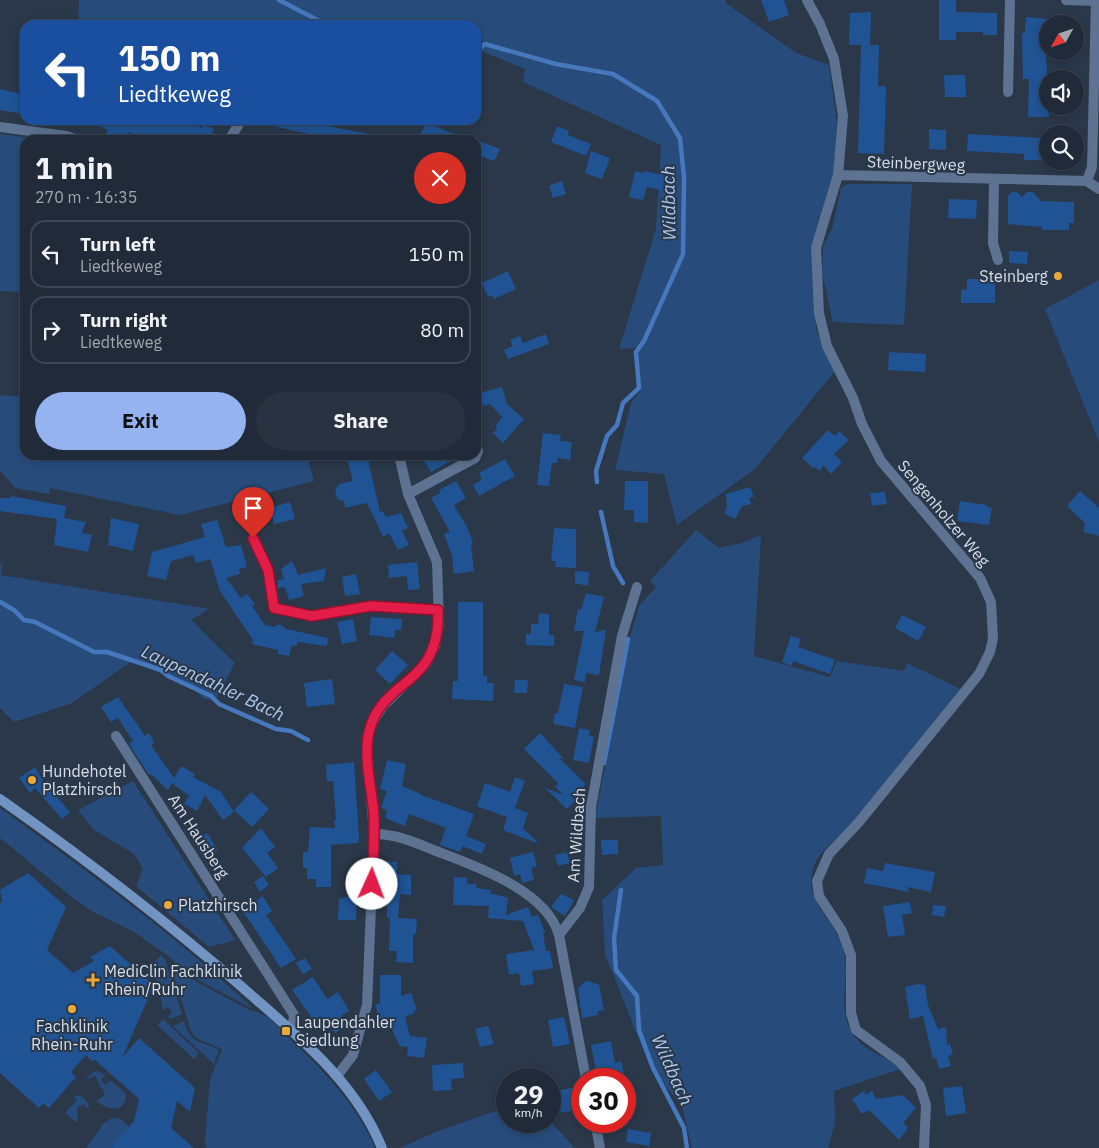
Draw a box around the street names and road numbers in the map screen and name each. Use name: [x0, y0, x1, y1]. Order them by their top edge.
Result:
street label: Steinbergweg: [867, 151, 966, 175]
street label: Sengenholzer Weg: [894, 456, 995, 571]
street label: Am Wildbach: [563, 787, 589, 883]
street label: Am Hausberg: [164, 790, 234, 882]

